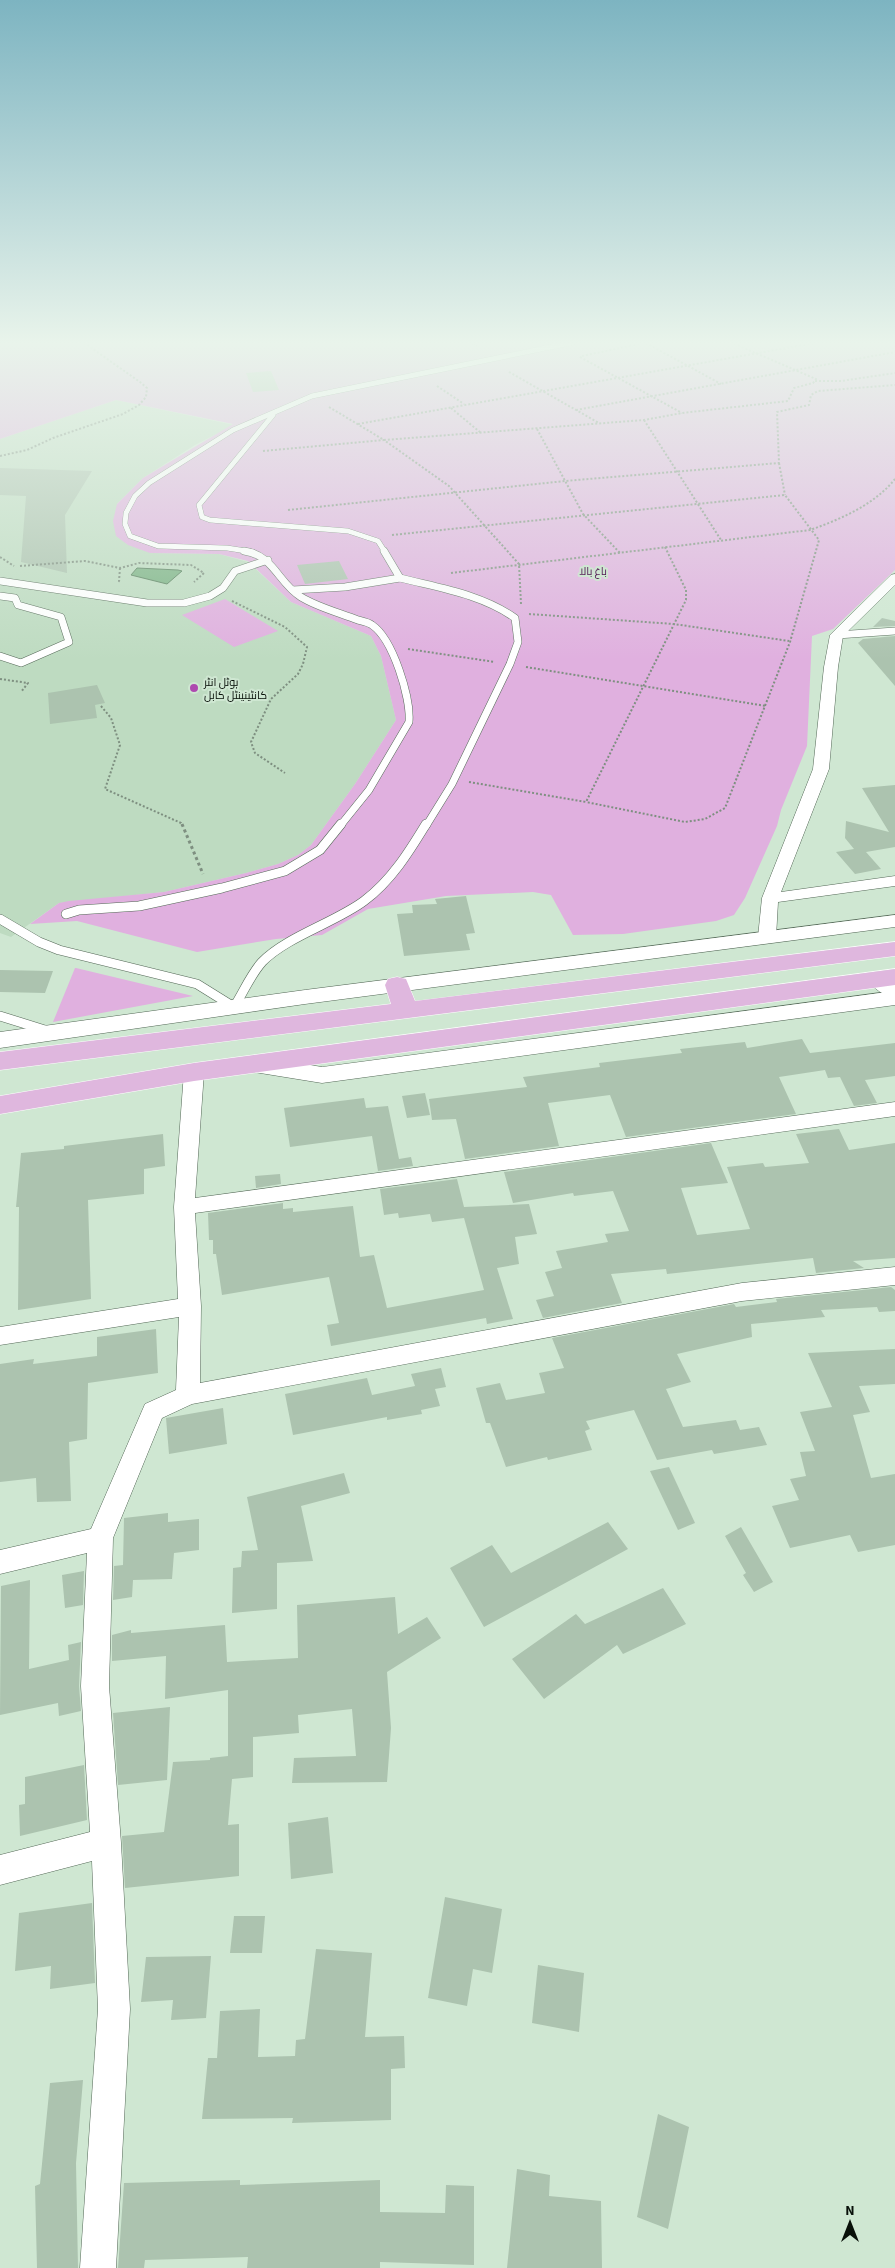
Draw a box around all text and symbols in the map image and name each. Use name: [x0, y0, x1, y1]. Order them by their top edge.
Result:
park label: باغ بالا: [579, 564, 607, 579]
place label: ہوٹل انٹر کانٹینینٹل کابل: [203, 675, 267, 703]
marker: ہوٹل انٹر کانٹینینٹل کابل: [188, 682, 200, 694]
north arrow: [825, 2198, 875, 2248]
text: N: [845, 2201, 855, 2221]

